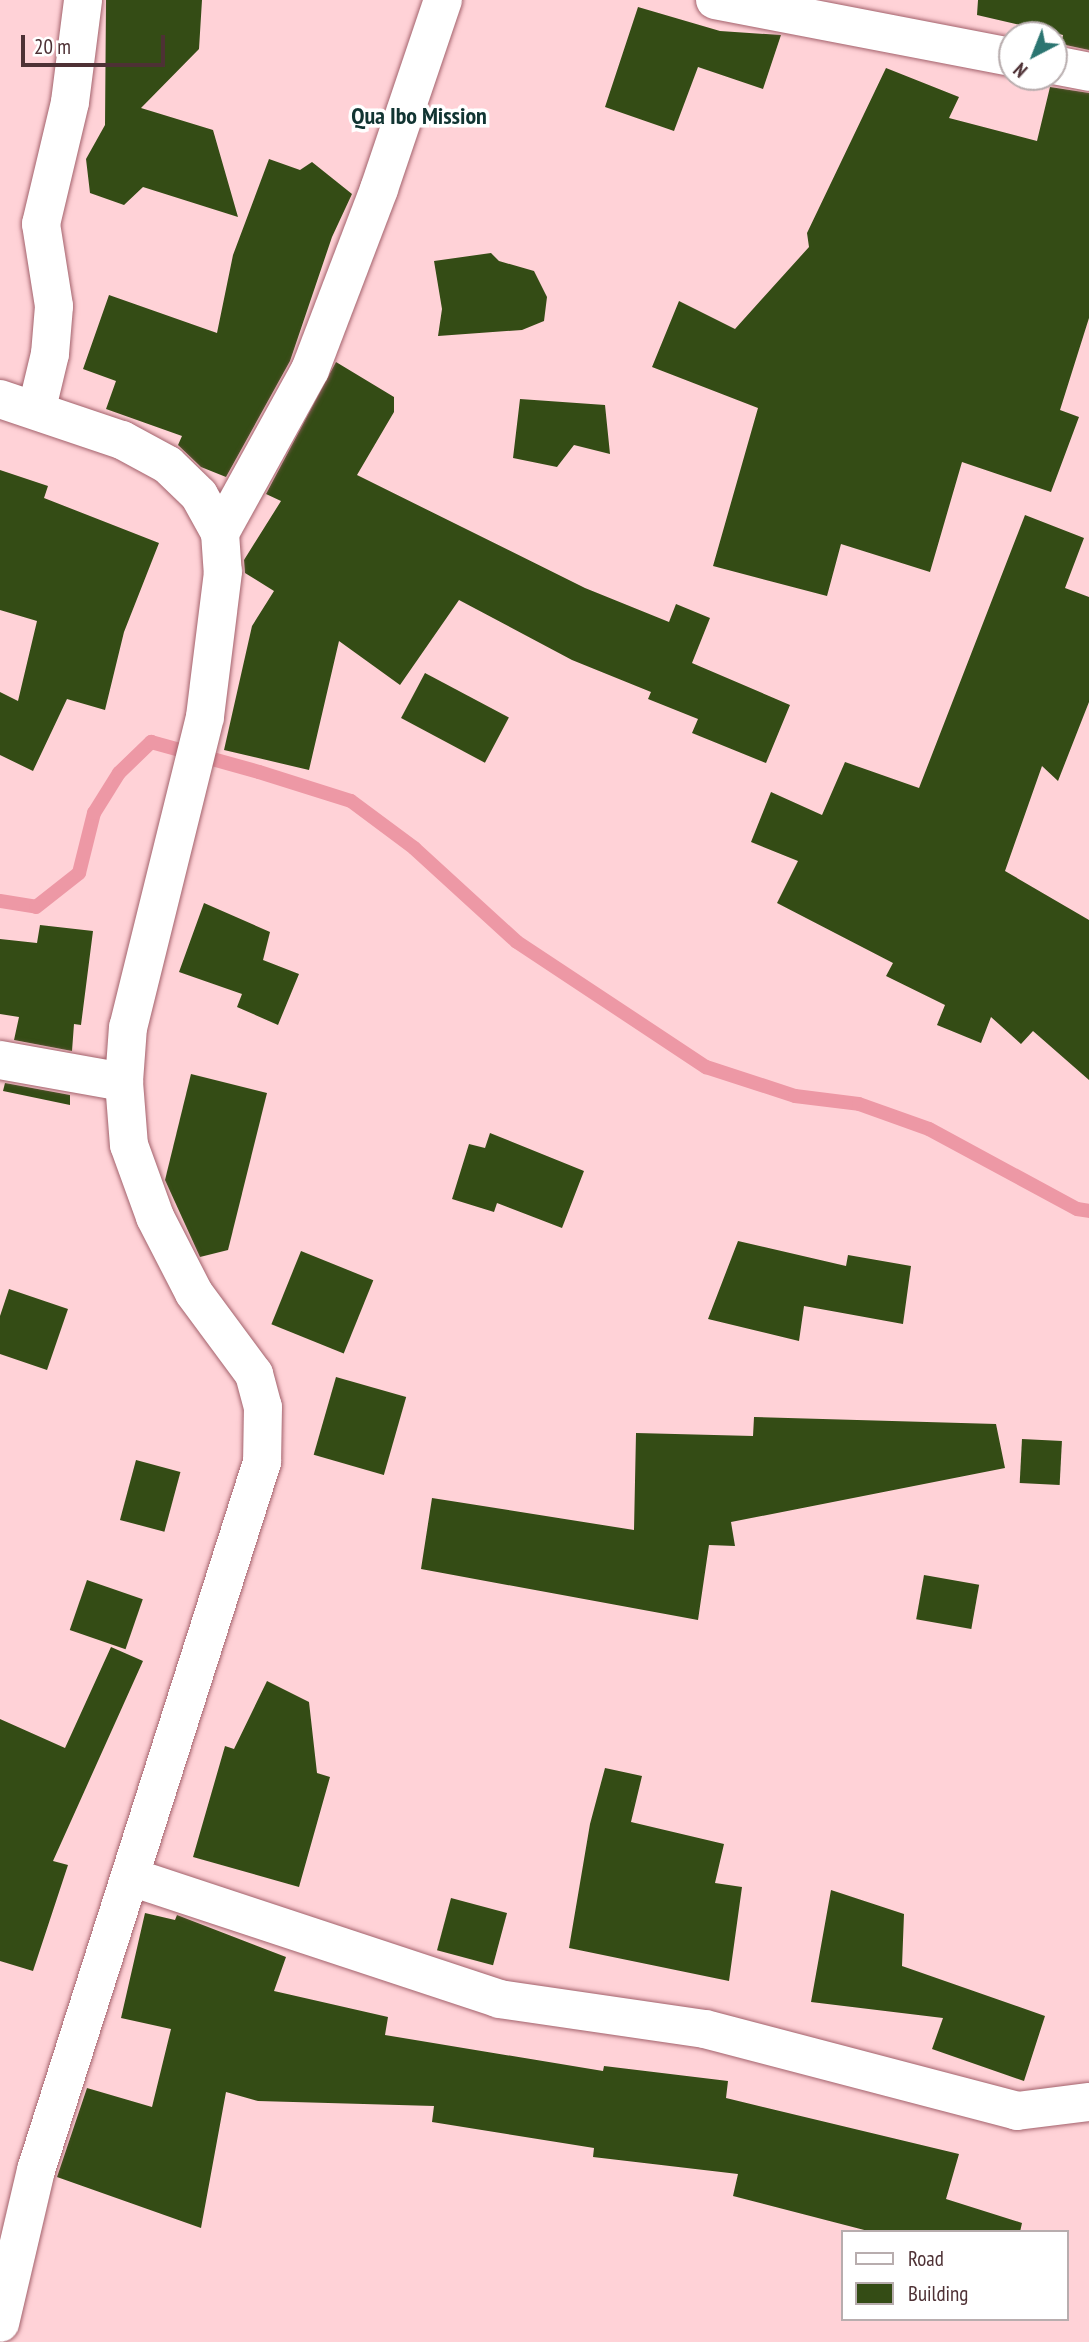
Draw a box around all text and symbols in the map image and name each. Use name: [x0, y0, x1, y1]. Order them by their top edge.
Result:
scale bar: [24, 21, 168, 65]
north arrow: [998, 21, 1068, 91]
text: 20 m: [34, 33, 71, 60]
text: N: [1008, 58, 1032, 82]
district label: Qua Ibo Mission: [351, 102, 487, 130]
legend: [841, 2230, 1068, 2321]
text: Road: [908, 2245, 944, 2272]
text: Building: [908, 2280, 968, 2307]

